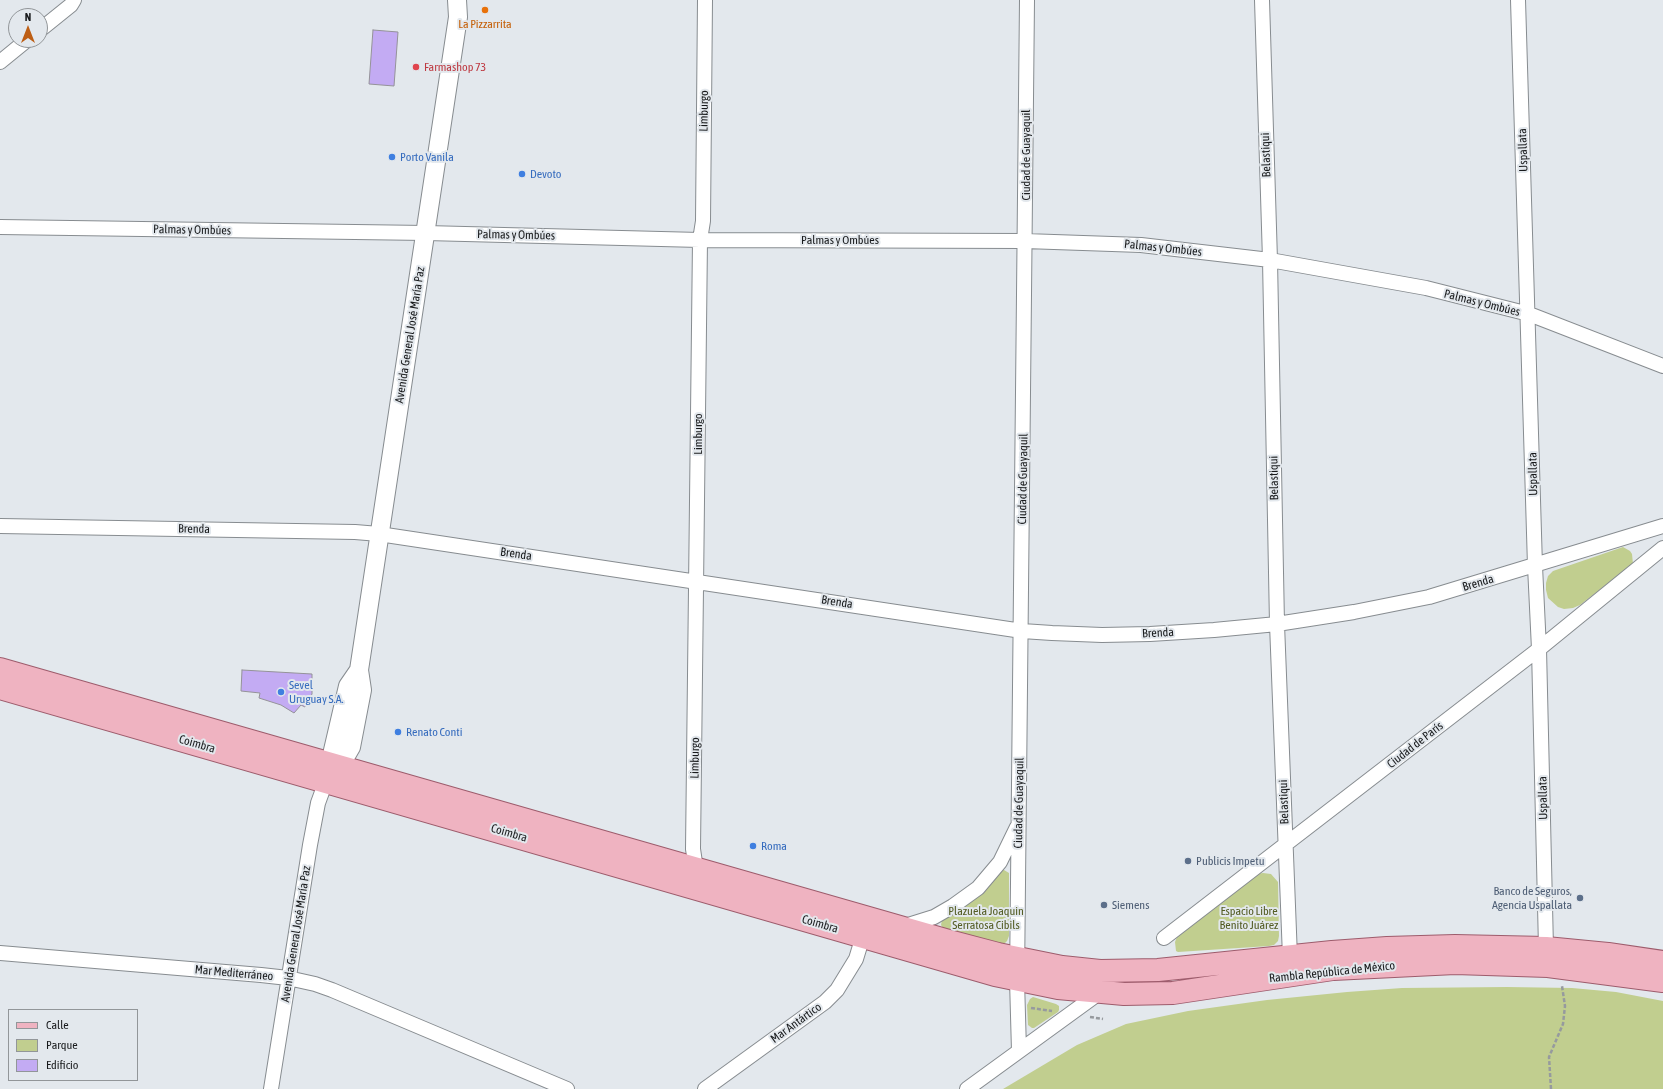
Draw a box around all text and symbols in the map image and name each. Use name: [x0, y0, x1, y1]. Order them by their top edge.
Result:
marker: La Pizzarrita: [480, 5, 490, 15]
north arrow: [8, 8, 48, 48]
text: N: [25, 11, 31, 23]
place label: La Pizzarrita: [458, 17, 512, 31]
place label: Farmashop 73: [424, 60, 486, 74]
marker: Farmashop 73: [411, 62, 421, 72]
street label: Limburgo: [696, 90, 712, 132]
street label: Ciudad de Guayaquil: [1019, 110, 1033, 200]
street label: Uspallata: [1515, 128, 1531, 172]
street label: Belastiqui: [1258, 132, 1274, 178]
place label: Porto Vanila: [400, 150, 454, 164]
marker: Porto Vanila: [387, 152, 397, 162]
place label: Devoto: [530, 167, 561, 181]
marker: Devoto: [517, 169, 527, 179]
street label: Palmas y Ombúes: [153, 222, 231, 238]
street label: Palmas y Ombúes: [477, 227, 555, 243]
street label: Palmas y Ombúes: [801, 233, 879, 247]
street label: Palmas y Ombúes: [1124, 237, 1202, 259]
street label: Avenida General José María Paz: [392, 266, 428, 404]
street label: Palmas y Ombúes: [1442, 287, 1522, 319]
street label: Limburgo: [691, 413, 705, 455]
street label: Ciudad de Guayaquil: [1015, 433, 1031, 525]
street label: Uspallata: [1525, 452, 1541, 496]
street label: Belastiqui: [1266, 456, 1282, 500]
street label: Brenda: [178, 522, 210, 536]
street label: Brenda: [499, 545, 533, 563]
street label: Brenda: [1461, 572, 1495, 594]
street label: Brenda: [820, 592, 854, 612]
street label: Brenda: [1142, 625, 1174, 641]
place label: Sevel Uruguay S.A.: [289, 678, 344, 706]
marker: Sevel Uruguay S.A.: [276, 687, 286, 697]
street label: Ciudad de París: [1384, 719, 1446, 771]
place label: Renato Conti: [406, 725, 463, 739]
marker: Renato Conti: [393, 727, 403, 737]
street label: Coimbra: [177, 732, 217, 756]
street label: Limburgo: [687, 737, 703, 779]
street label: Ciudad de Guayaquil: [1011, 757, 1027, 849]
street label: Uspallata: [1535, 776, 1551, 820]
street label: Belastiqui: [1276, 779, 1292, 825]
street label: Coimbra: [489, 821, 529, 845]
place label: Roma: [761, 839, 787, 853]
marker: Roma: [748, 841, 758, 851]
place label: Publicis Impetu: [1196, 854, 1264, 868]
marker: Publicis Impetu: [1183, 856, 1193, 866]
street label: Avenida General José María Paz: [278, 865, 314, 1003]
place label: Banco de Seguros, Agencia Uspallata: [1492, 884, 1572, 912]
marker: Banco de Seguros, Agencia Uspallata: [1575, 893, 1585, 903]
place label: Siemens: [1112, 898, 1149, 912]
marker: Siemens: [1099, 900, 1109, 910]
park label: Plazuela Joaquin Serratosa Cibils: [948, 904, 1024, 932]
park label: Espacio Libre Benito Juárez: [1220, 904, 1278, 932]
street label: Coimbra: [800, 912, 840, 936]
street label: Rambla República de México: [1268, 958, 1396, 986]
street label: Mar Mediterráneo: [194, 962, 274, 984]
street label: Mar Antártico: [768, 1000, 824, 1046]
legend: [8, 1009, 138, 1081]
text: Calle: [46, 1018, 69, 1032]
text: Parque: [46, 1038, 78, 1052]
text: Edificio: [46, 1058, 78, 1072]

